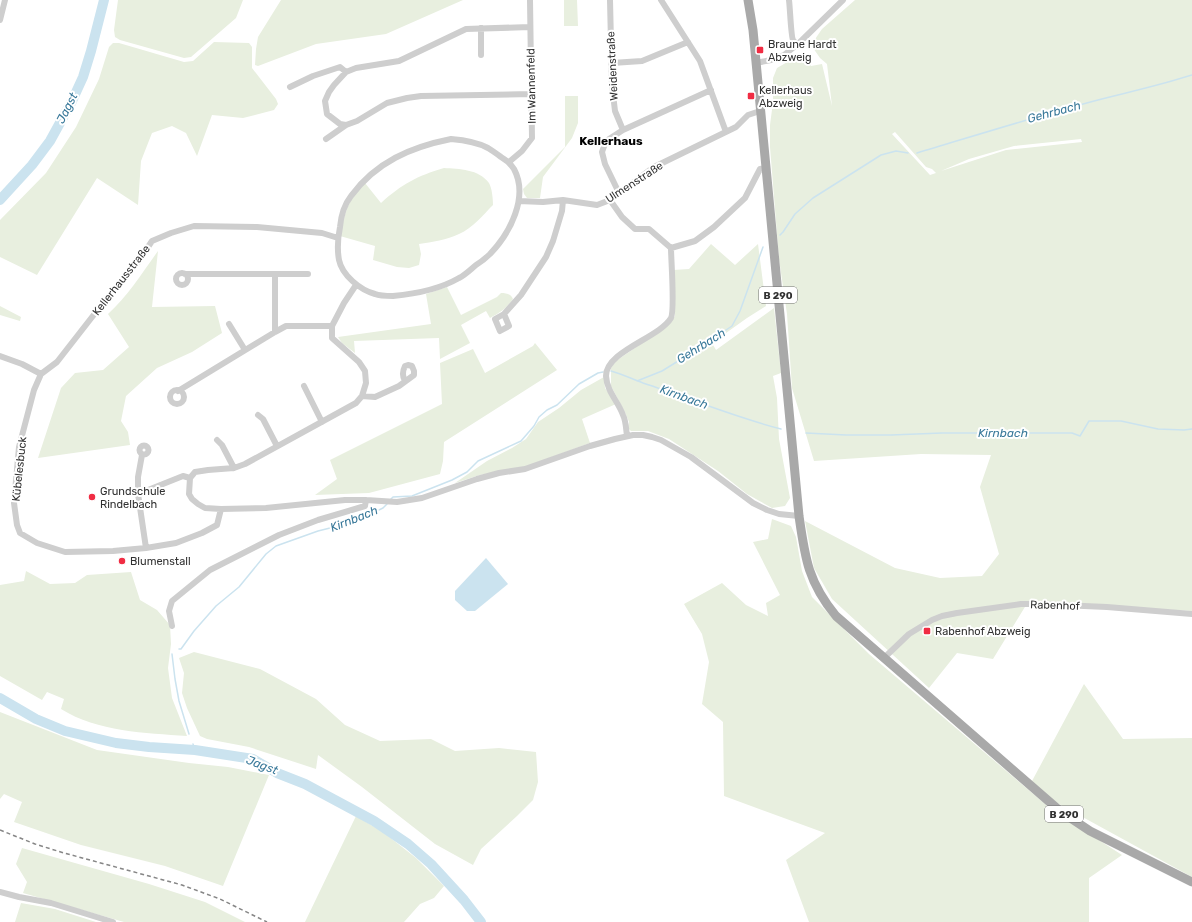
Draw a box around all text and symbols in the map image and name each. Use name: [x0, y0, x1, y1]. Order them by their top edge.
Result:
street label: Weidenstraße: [604, 31, 621, 101]
place label: Braune Hardt Abzweig: [768, 38, 837, 64]
marker: Braune Hardt Abzweig: [755, 45, 765, 55]
street label: Im Wannenfeld: [524, 48, 539, 124]
place label: Kellerhaus Abzweig: [759, 84, 813, 110]
water label: Jagst: [53, 90, 81, 126]
marker: Kellerhaus Abzweig: [746, 91, 756, 101]
water label: Gehrbach: [1026, 98, 1082, 126]
district label: Kellerhaus: [579, 134, 643, 148]
street label: Ulmenstraße: [603, 159, 665, 206]
street label: Kellerhausstraße: [90, 242, 153, 318]
road number: B 290: [759, 287, 797, 303]
water label: Gehrbach: [674, 326, 728, 366]
water label: Kirnbach: [658, 382, 710, 412]
water label: Kirnbach: [978, 426, 1028, 440]
street label: Kübelesbuck: [10, 436, 29, 502]
place label: Grundschule Rindelbach: [100, 485, 165, 511]
marker: Grundschule Rindelbach: [87, 492, 97, 502]
water label: Kirnbach: [328, 503, 380, 535]
place label: Blumenstall: [130, 555, 191, 568]
marker: Blumenstall: [117, 556, 127, 566]
street label: Rabenhof: [1030, 598, 1081, 613]
place label: Rabenhof Abzweig: [935, 625, 1031, 638]
marker: Rabenhof Abzweig: [922, 626, 932, 636]
water label: Jagst: [244, 753, 280, 777]
road number: B 290: [1045, 806, 1083, 822]

